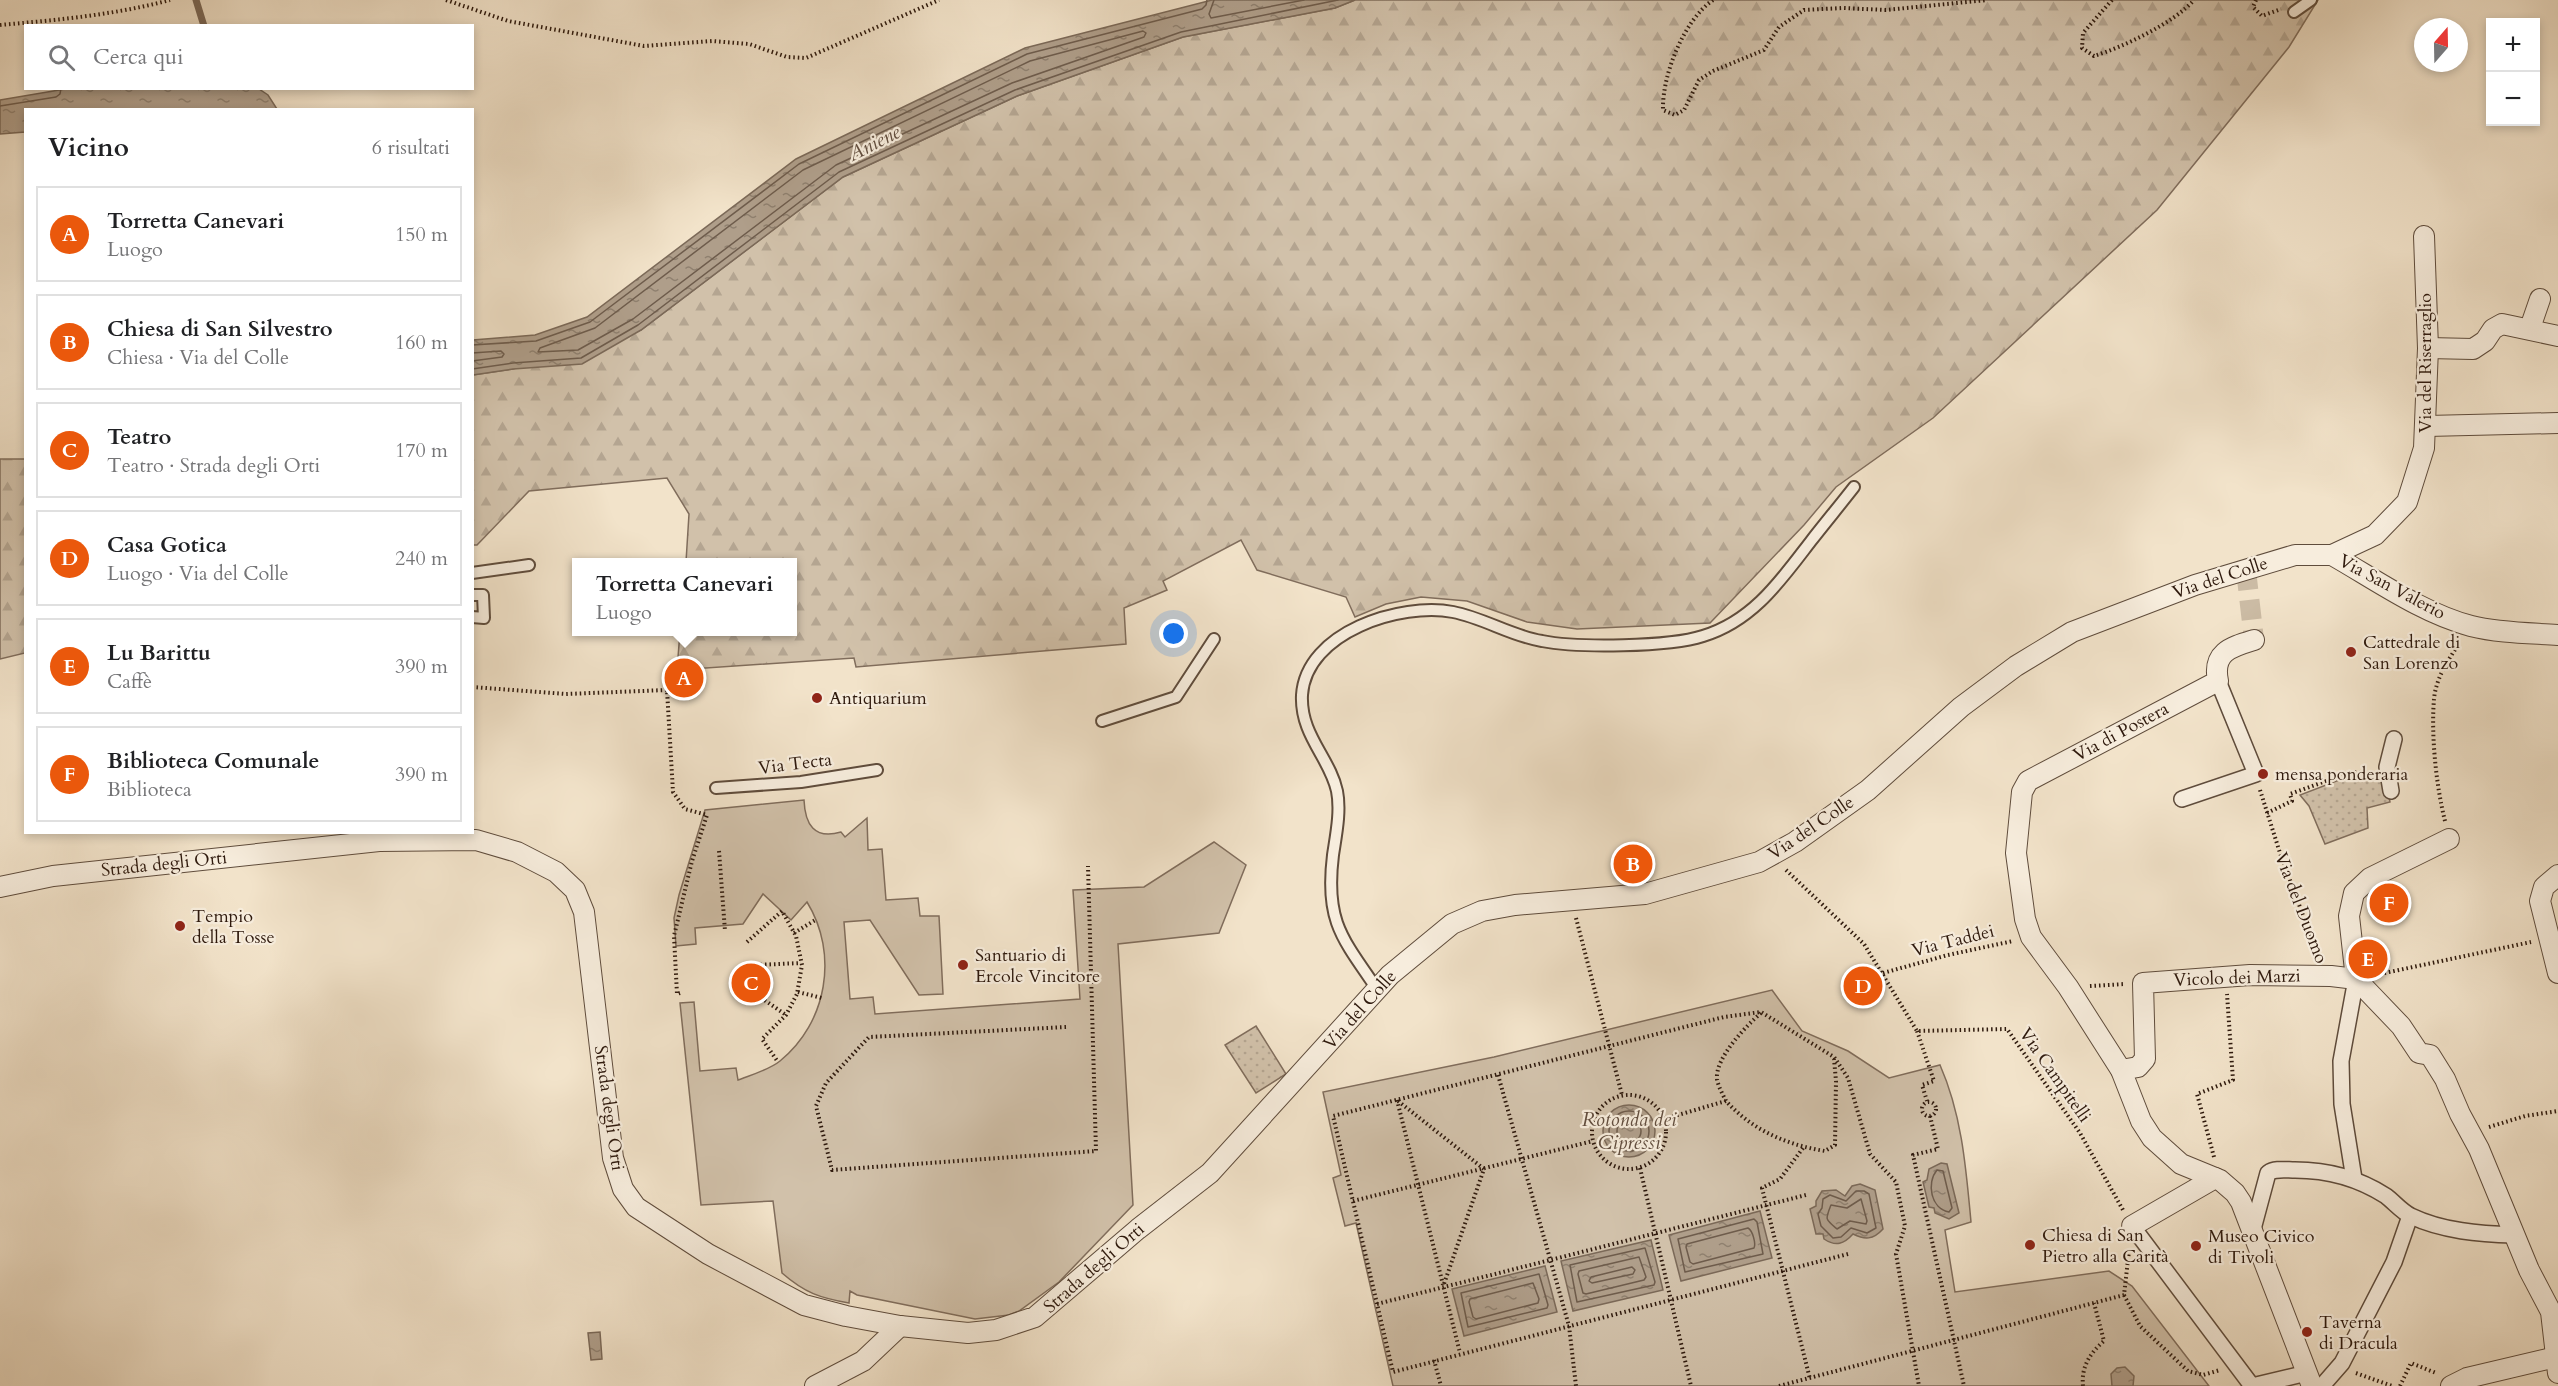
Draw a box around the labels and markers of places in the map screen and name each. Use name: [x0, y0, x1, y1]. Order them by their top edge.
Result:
place label: Cattedrale di San Lorenzo: [2363, 630, 2460, 676]
marker: Cattedrale di San Lorenzo: [2344, 645, 2358, 659]
pin: A: [664, 656, 704, 700]
place label: Antiquarium: [829, 686, 928, 711]
marker: Antiquarium: [810, 691, 824, 705]
place label: mensa ponderaria: [2275, 762, 2409, 787]
marker: mensa ponderaria: [2256, 767, 2270, 781]
pin: B: [1614, 842, 1652, 886]
pin: F: [2370, 880, 2408, 926]
place label: Tempio della Tosse: [192, 904, 275, 950]
marker: Tempio della Tosse: [173, 919, 187, 933]
pin: E: [2348, 936, 2388, 982]
place label: Santuario di Ercole Vincitore: [975, 943, 1100, 989]
marker: Santuario di Ercole Vincitore: [956, 958, 970, 972]
pin: C: [732, 960, 771, 1006]
pin: D: [1844, 964, 1882, 1008]
place label: Chiesa di San Pietro alla Carità: [2042, 1223, 2169, 1269]
place label: Museo Civico di Tivoli: [2208, 1224, 2315, 1270]
marker: Chiesa di San Pietro alla Carità: [2023, 1238, 2037, 1252]
marker: Museo Civico di Tivoli: [2189, 1239, 2203, 1253]
place label: Taverna di Dracula: [2319, 1310, 2398, 1356]
marker: Taverna di Dracula: [2300, 1325, 2314, 1339]

